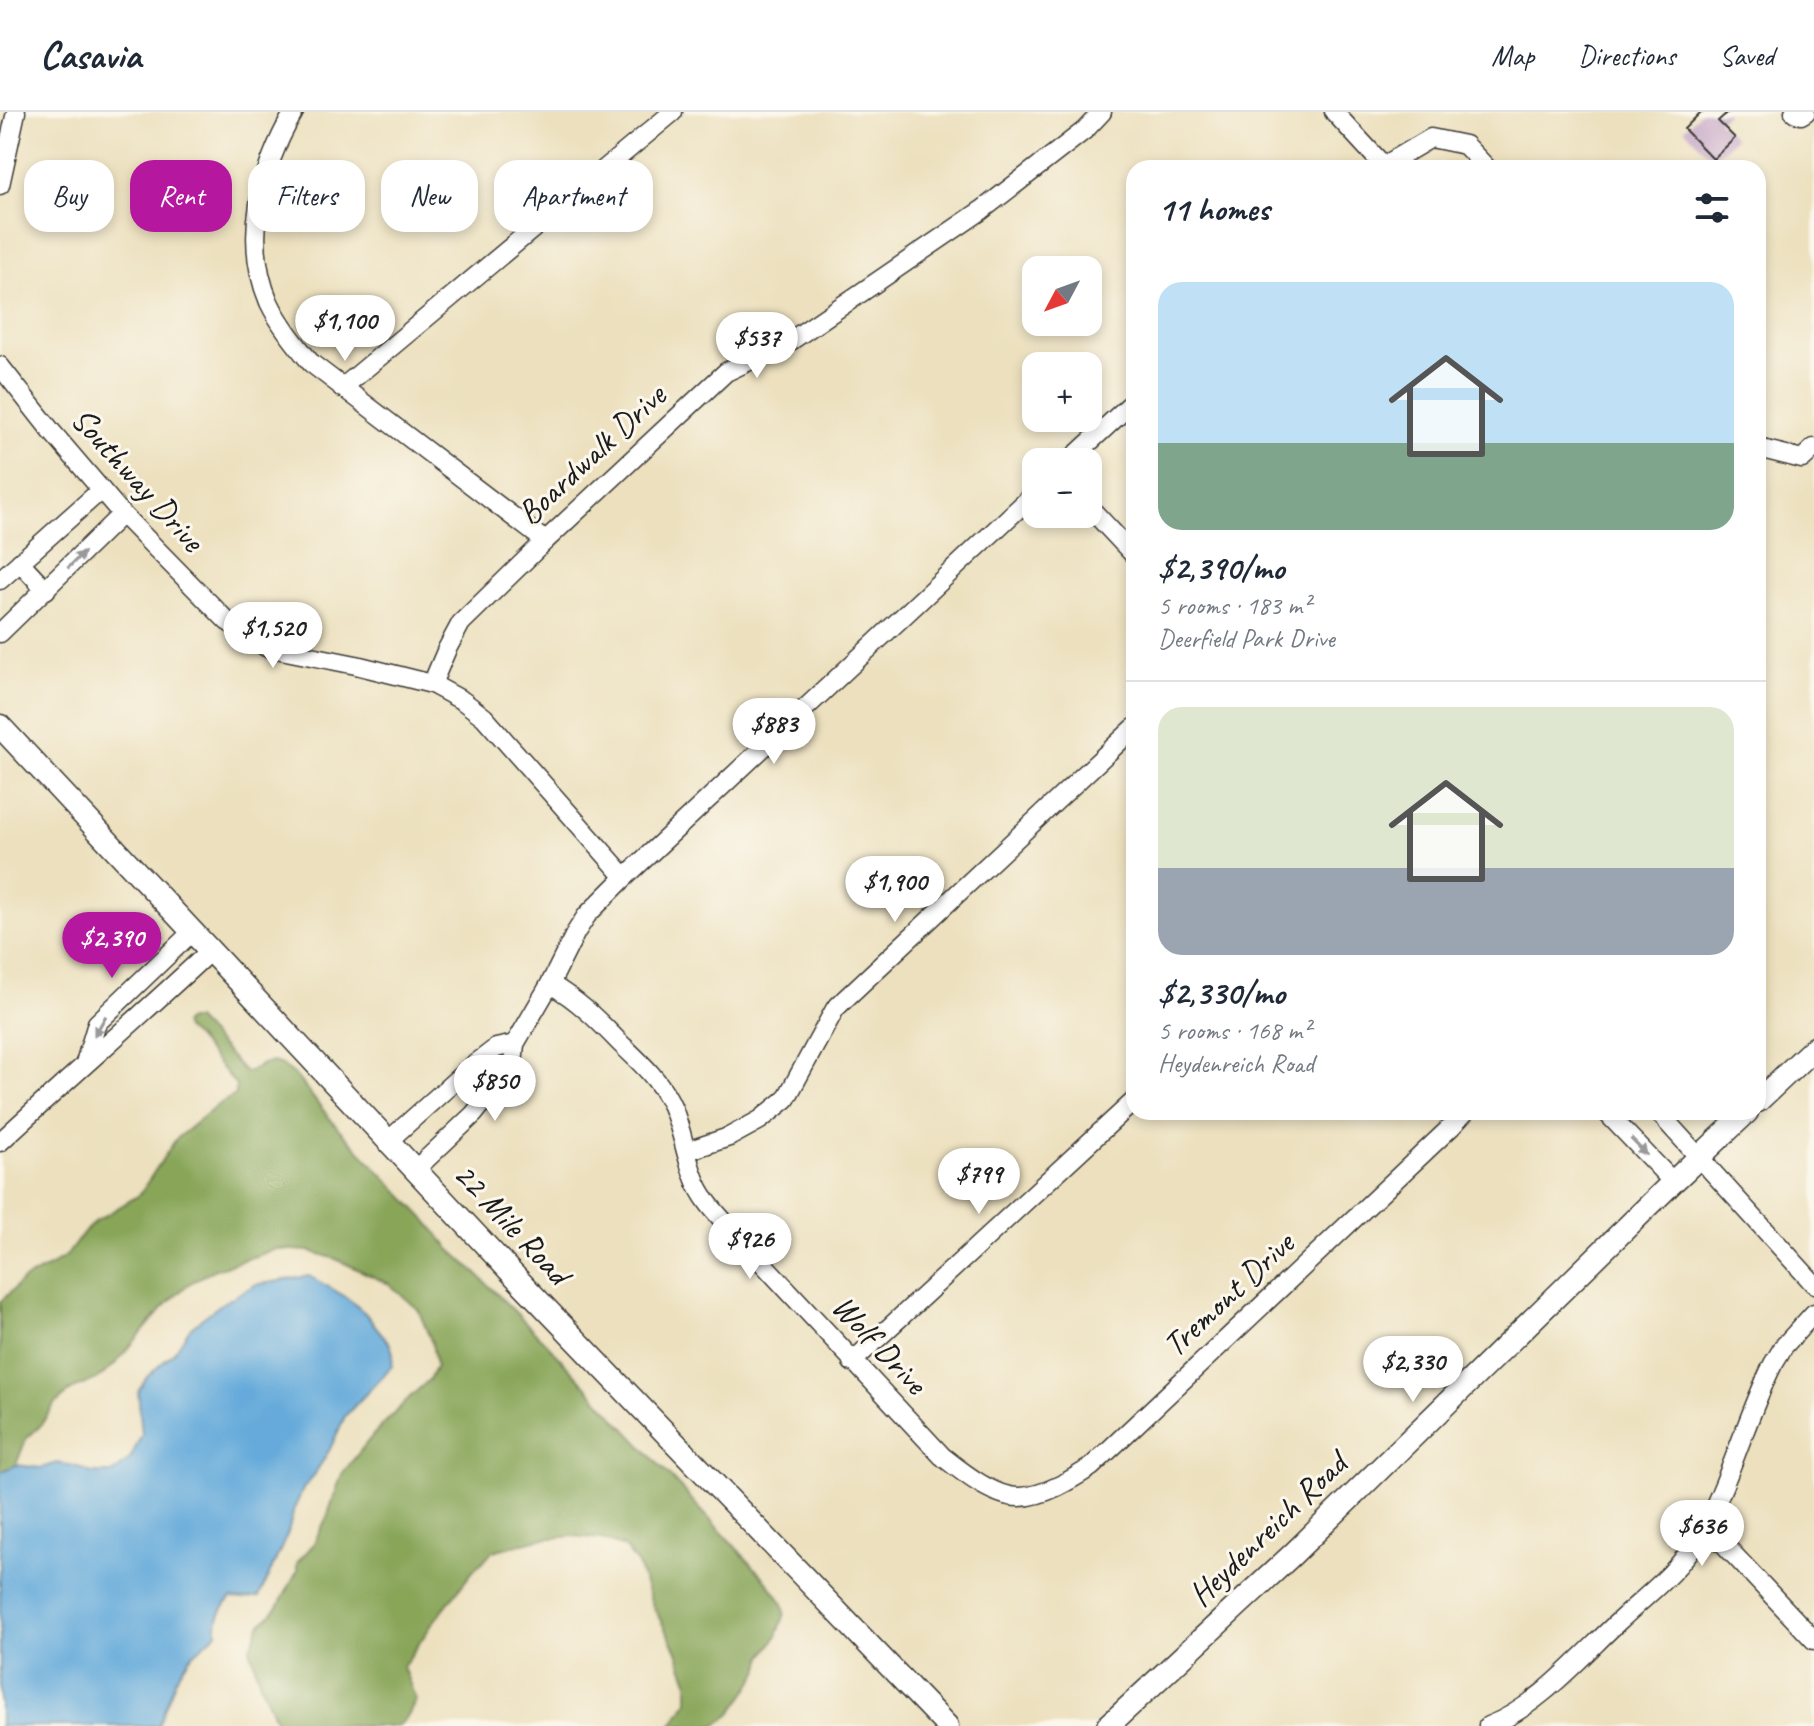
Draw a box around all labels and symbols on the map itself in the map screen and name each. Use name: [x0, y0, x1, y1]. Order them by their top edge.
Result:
north arrow: [1022, 256, 1102, 336]
pin: $1,100: [280, 295, 410, 363]
pin: $537: [710, 312, 804, 380]
street label: Boardwalk Drive: [508, 373, 676, 534]
street label: Southway Drive: [62, 398, 215, 561]
one-way arrow: [66, 551, 85, 569]
pin: $1,520: [208, 602, 338, 670]
pin: $883: [727, 698, 821, 766]
pin: $1,900: [830, 856, 960, 924]
pin: $2,390: [47, 912, 177, 980]
one-way arrow: [93, 1014, 107, 1037]
pin: $850: [448, 1055, 542, 1123]
one-way arrow: [1630, 1137, 1648, 1156]
pin: $799: [932, 1148, 1026, 1216]
street label: 22 Mile Road: [444, 1153, 583, 1297]
pin: $926: [703, 1213, 797, 1281]
street label: Tremont Drive: [1153, 1220, 1305, 1366]
street label: Wolf Drive: [823, 1285, 938, 1404]
pin: $2,330: [1348, 1336, 1478, 1404]
street label: Heydenreich Road: [1179, 1439, 1359, 1615]
pin: $636: [1655, 1500, 1749, 1568]

